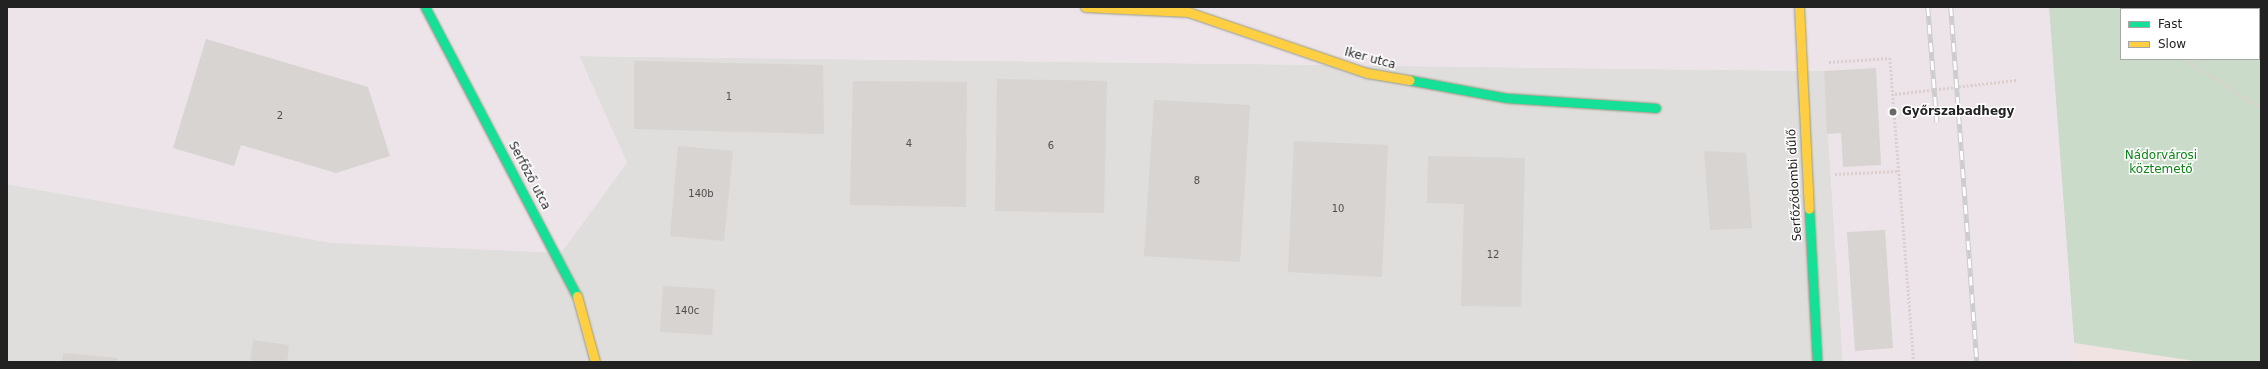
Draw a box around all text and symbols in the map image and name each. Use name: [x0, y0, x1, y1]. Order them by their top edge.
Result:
legend: [2120, 8, 2260, 60]
text: Fast: [2158, 17, 2182, 31]
text: Slow: [2158, 37, 2186, 51]
street label: Iker utca: [1343, 45, 1397, 73]
house number: 1: [726, 91, 732, 103]
place label: Győrszabadhegy: [1902, 105, 2014, 119]
marker: Győrszabadhegy: [1887, 106, 1899, 118]
house number: 2: [277, 110, 283, 122]
street label: Serfőződombi dűlő: [1785, 128, 1805, 242]
house number: 4: [906, 138, 912, 150]
street label: Serfőző utca: [505, 139, 553, 213]
house number: 6: [1048, 140, 1054, 152]
park label: Nádorvárosi köztemető: [2125, 149, 2197, 177]
house number: 8: [1194, 175, 1200, 187]
house number: 140b: [688, 188, 714, 200]
house number: 10: [1332, 203, 1344, 215]
house number: 12: [1487, 249, 1499, 261]
house number: 140c: [675, 305, 699, 317]

